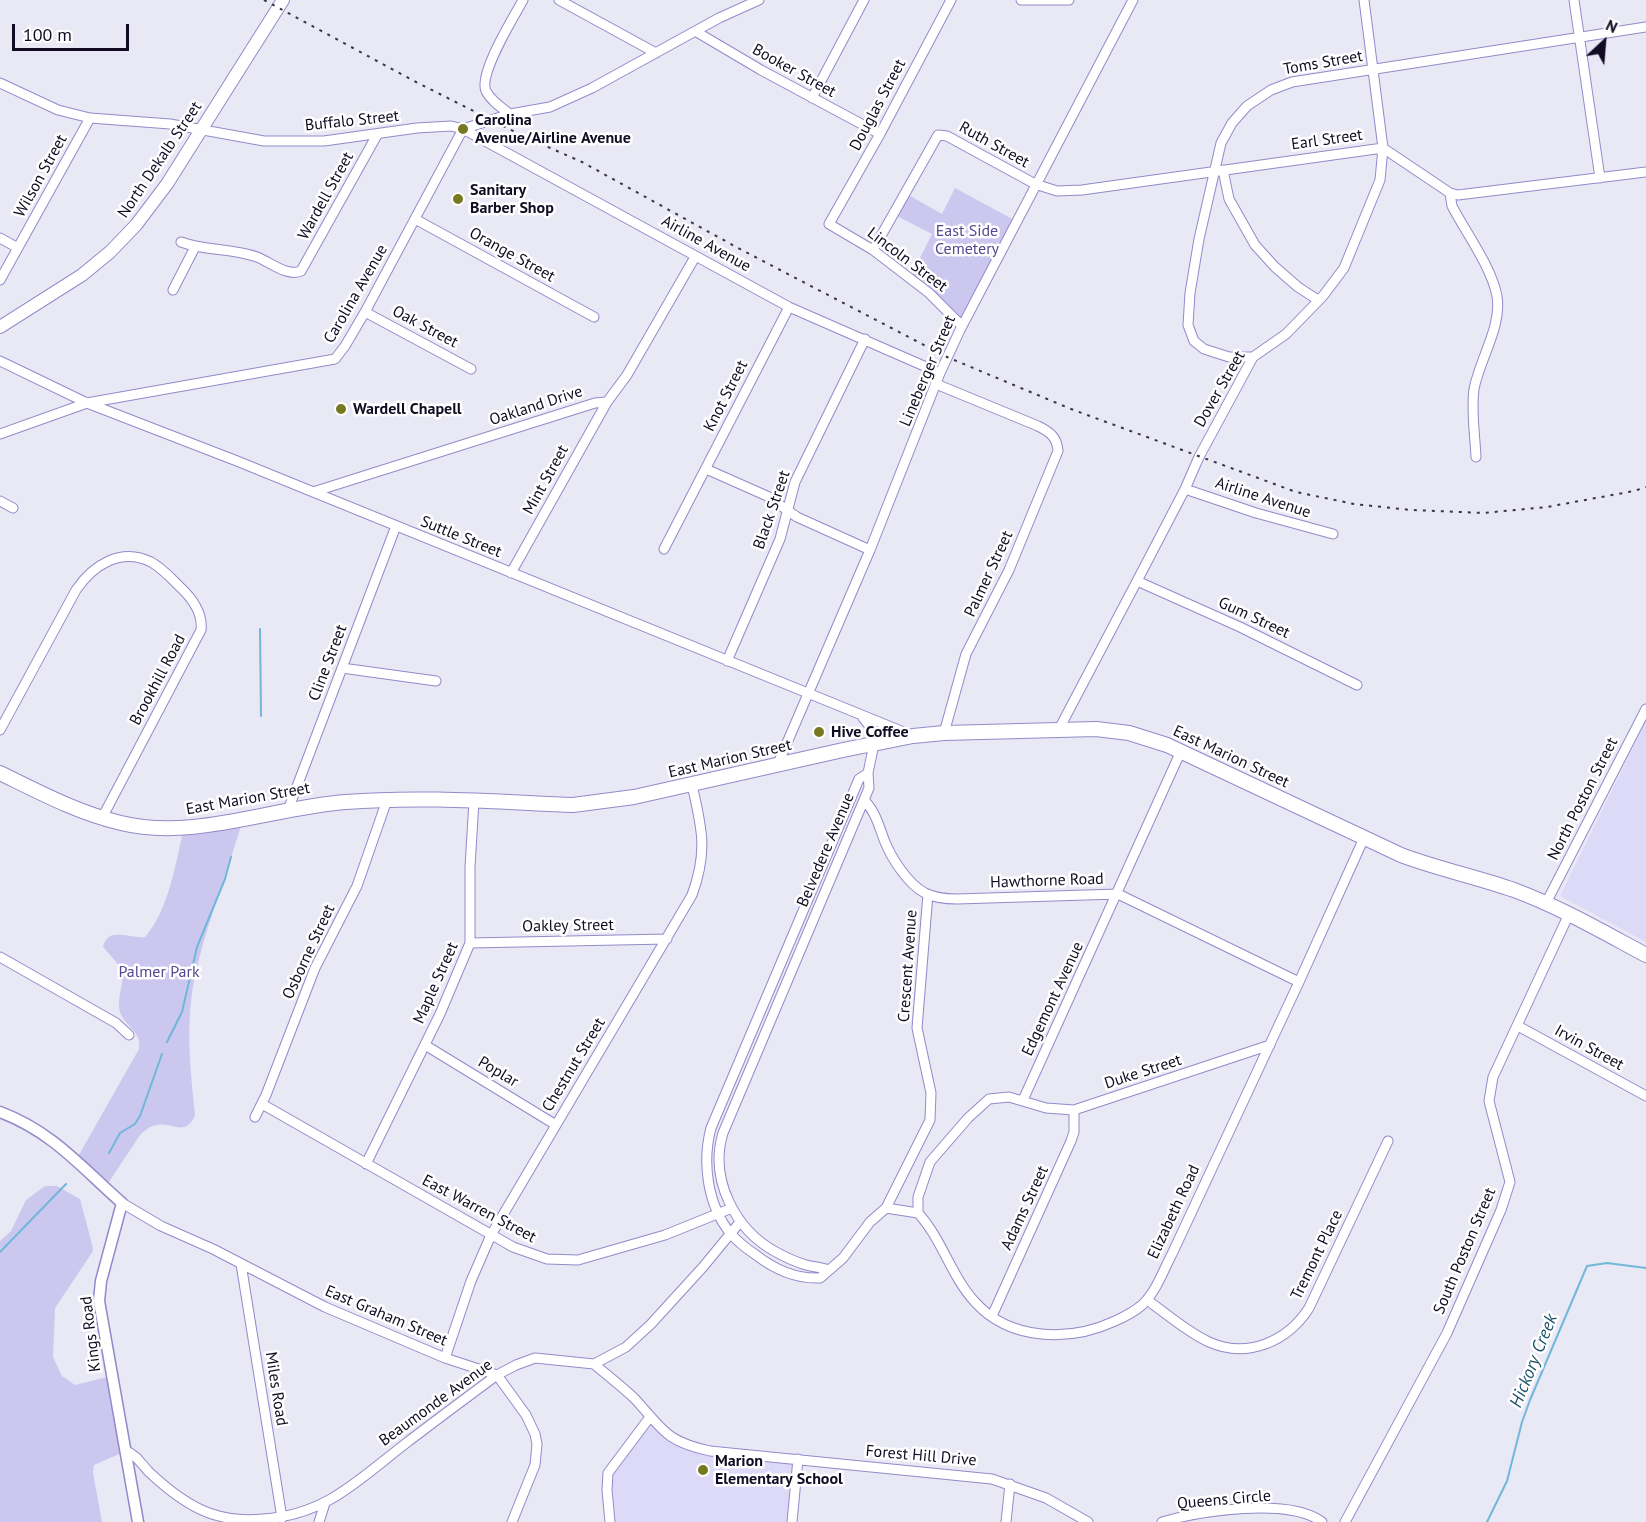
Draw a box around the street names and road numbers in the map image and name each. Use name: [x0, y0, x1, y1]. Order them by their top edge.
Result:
street label: Booker Street: [749, 40, 839, 102]
street label: Toms Street: [1282, 47, 1364, 79]
street label: Douglas Street: [846, 56, 910, 154]
street label: North Dekalb Street: [114, 98, 206, 222]
street label: Buffalo Street: [304, 107, 400, 135]
street label: Ruth Street: [956, 118, 1032, 172]
street label: Earl Street: [1290, 125, 1364, 155]
street label: Wilson Street: [10, 131, 72, 221]
street label: Wardell Street: [294, 149, 358, 243]
street label: Airline Avenue: [658, 212, 754, 276]
street label: Orange Street: [466, 224, 558, 286]
street label: Lincoln Street: [863, 224, 951, 296]
street label: Carolina Avenue: [320, 241, 392, 347]
street label: Oak Street: [389, 302, 461, 352]
street label: Lineberger Street: [896, 313, 960, 429]
street label: Dover Street: [1190, 347, 1250, 431]
street label: Knot Street: [700, 357, 752, 435]
street label: Oakland Drive: [487, 382, 585, 430]
street label: Mint Street: [519, 442, 573, 518]
street label: Black Street: [750, 468, 794, 552]
street label: Airline Avenue: [1213, 474, 1313, 522]
street label: Suttle Street: [418, 512, 504, 562]
street label: Palmer Street: [961, 528, 1017, 620]
street label: Gum Street: [1215, 593, 1293, 643]
street label: Cline Street: [305, 622, 351, 704]
street label: Brookhill Road: [126, 631, 190, 729]
street label: East Marion Street: [1170, 722, 1292, 792]
street label: North Poston Street: [1544, 734, 1622, 864]
street label: East Marion Street: [667, 736, 793, 782]
street label: East Marion Street: [184, 779, 312, 819]
street label: Belvedere Avenue: [793, 790, 859, 910]
street label: Hawthorne Road: [990, 869, 1104, 893]
street label: Osborne Street: [279, 902, 339, 1002]
street label: Crescent Avenue: [894, 909, 922, 1023]
street label: Oakley Street: [522, 916, 614, 936]
street label: Maple Street: [409, 939, 463, 1027]
street label: Edgemont Avenue: [1018, 939, 1088, 1059]
street label: Chestnut Street: [538, 1015, 610, 1115]
street label: Irvin Street: [1551, 1021, 1627, 1075]
street label: Duke Street: [1102, 1051, 1184, 1093]
street label: Poplar: [474, 1053, 522, 1091]
street label: Elizabeth Road: [1144, 1162, 1204, 1262]
street label: Adams Street: [997, 1163, 1053, 1253]
street label: East Warren Street: [419, 1171, 539, 1247]
street label: South Poston Street: [1430, 1185, 1500, 1317]
street label: Tremont Place: [1287, 1207, 1347, 1303]
street label: East Graham Street: [322, 1282, 450, 1350]
street label: Kings Road: [77, 1295, 105, 1373]
street label: Miles Road: [261, 1351, 291, 1427]
street label: Beaumonde Avenue: [376, 1355, 496, 1451]
street label: Forest Hill Drive: [865, 1442, 977, 1470]
street label: Queens Circle: [1176, 1486, 1272, 1514]

